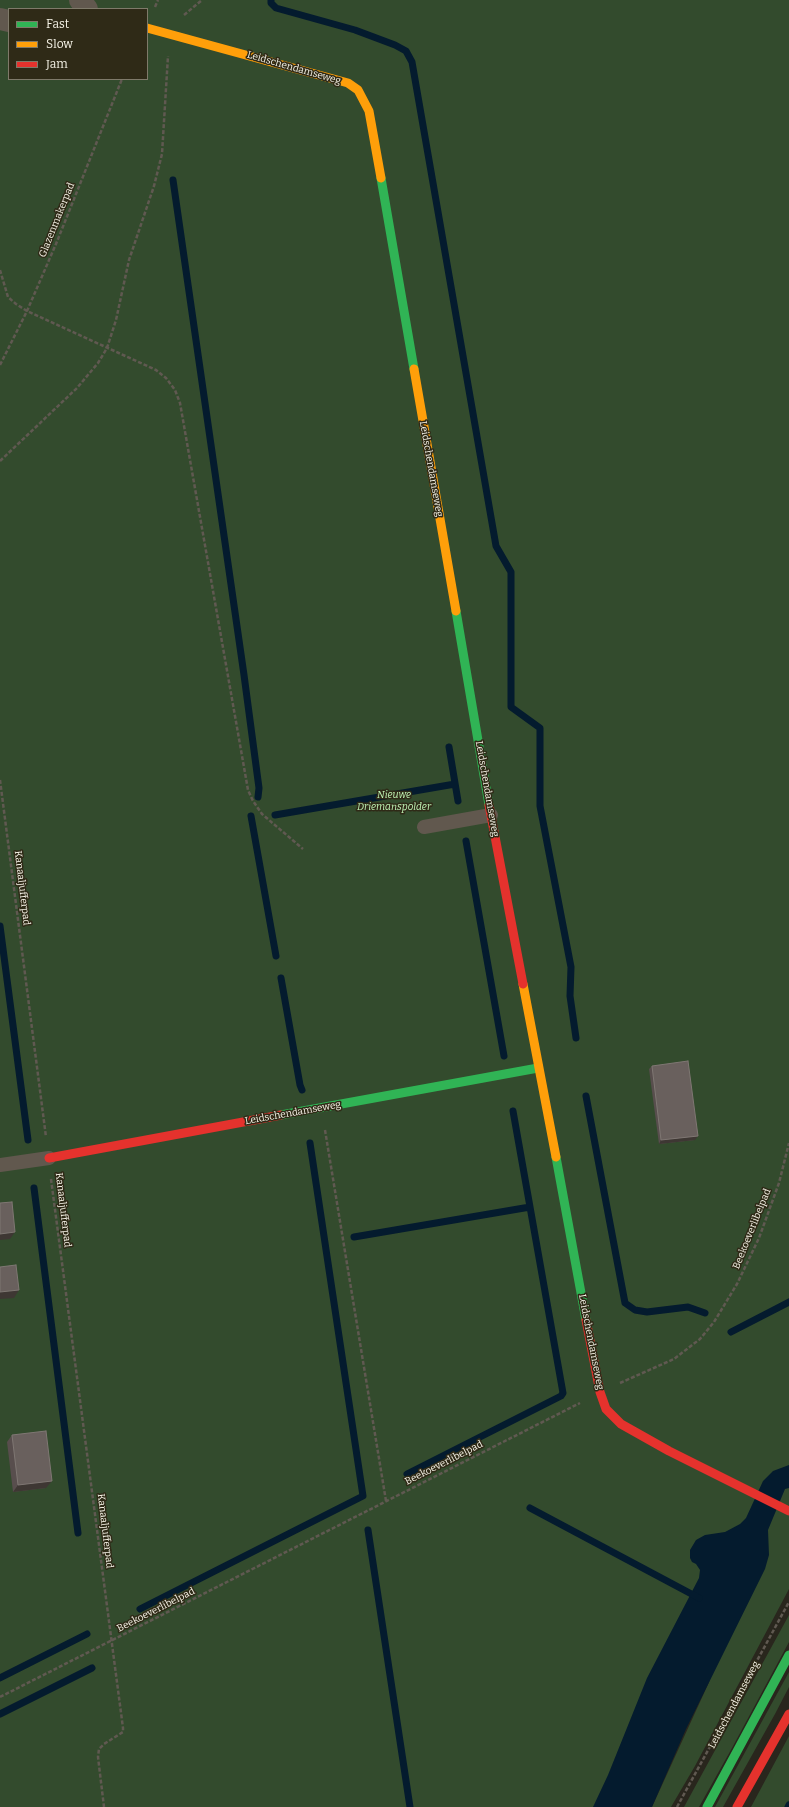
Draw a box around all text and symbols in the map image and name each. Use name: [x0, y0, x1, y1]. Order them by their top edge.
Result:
legend: [8, 8, 148, 80]
text: Fast: [46, 17, 69, 31]
text: Slow: [46, 37, 73, 51]
street label: Leidschendamseweg: [246, 49, 342, 87]
text: Jam: [46, 57, 68, 71]
street label: Glazenmakerpad: [37, 181, 77, 259]
street label: Leidschendamseweg: [417, 420, 445, 518]
street label: Leidschendamseweg: [473, 740, 501, 838]
park label: Nieuwe Driemanspolder: [357, 789, 431, 812]
street label: Kanaaljufferpad: [11, 850, 33, 926]
street label: Leidschendamseweg: [244, 1099, 342, 1127]
street label: Kanaaljufferpad: [52, 1172, 74, 1248]
street label: Beekoeverlibelpad: [730, 1187, 774, 1271]
street label: Leidschendamseweg: [576, 1293, 606, 1391]
street label: Beekoeverlibelpad: [403, 1438, 485, 1488]
street label: Kanaaljufferpad: [94, 1493, 116, 1569]
street label: Beekoeverlibelpad: [115, 1585, 197, 1635]
street label: Leidschendamseweg: [706, 1659, 762, 1751]

